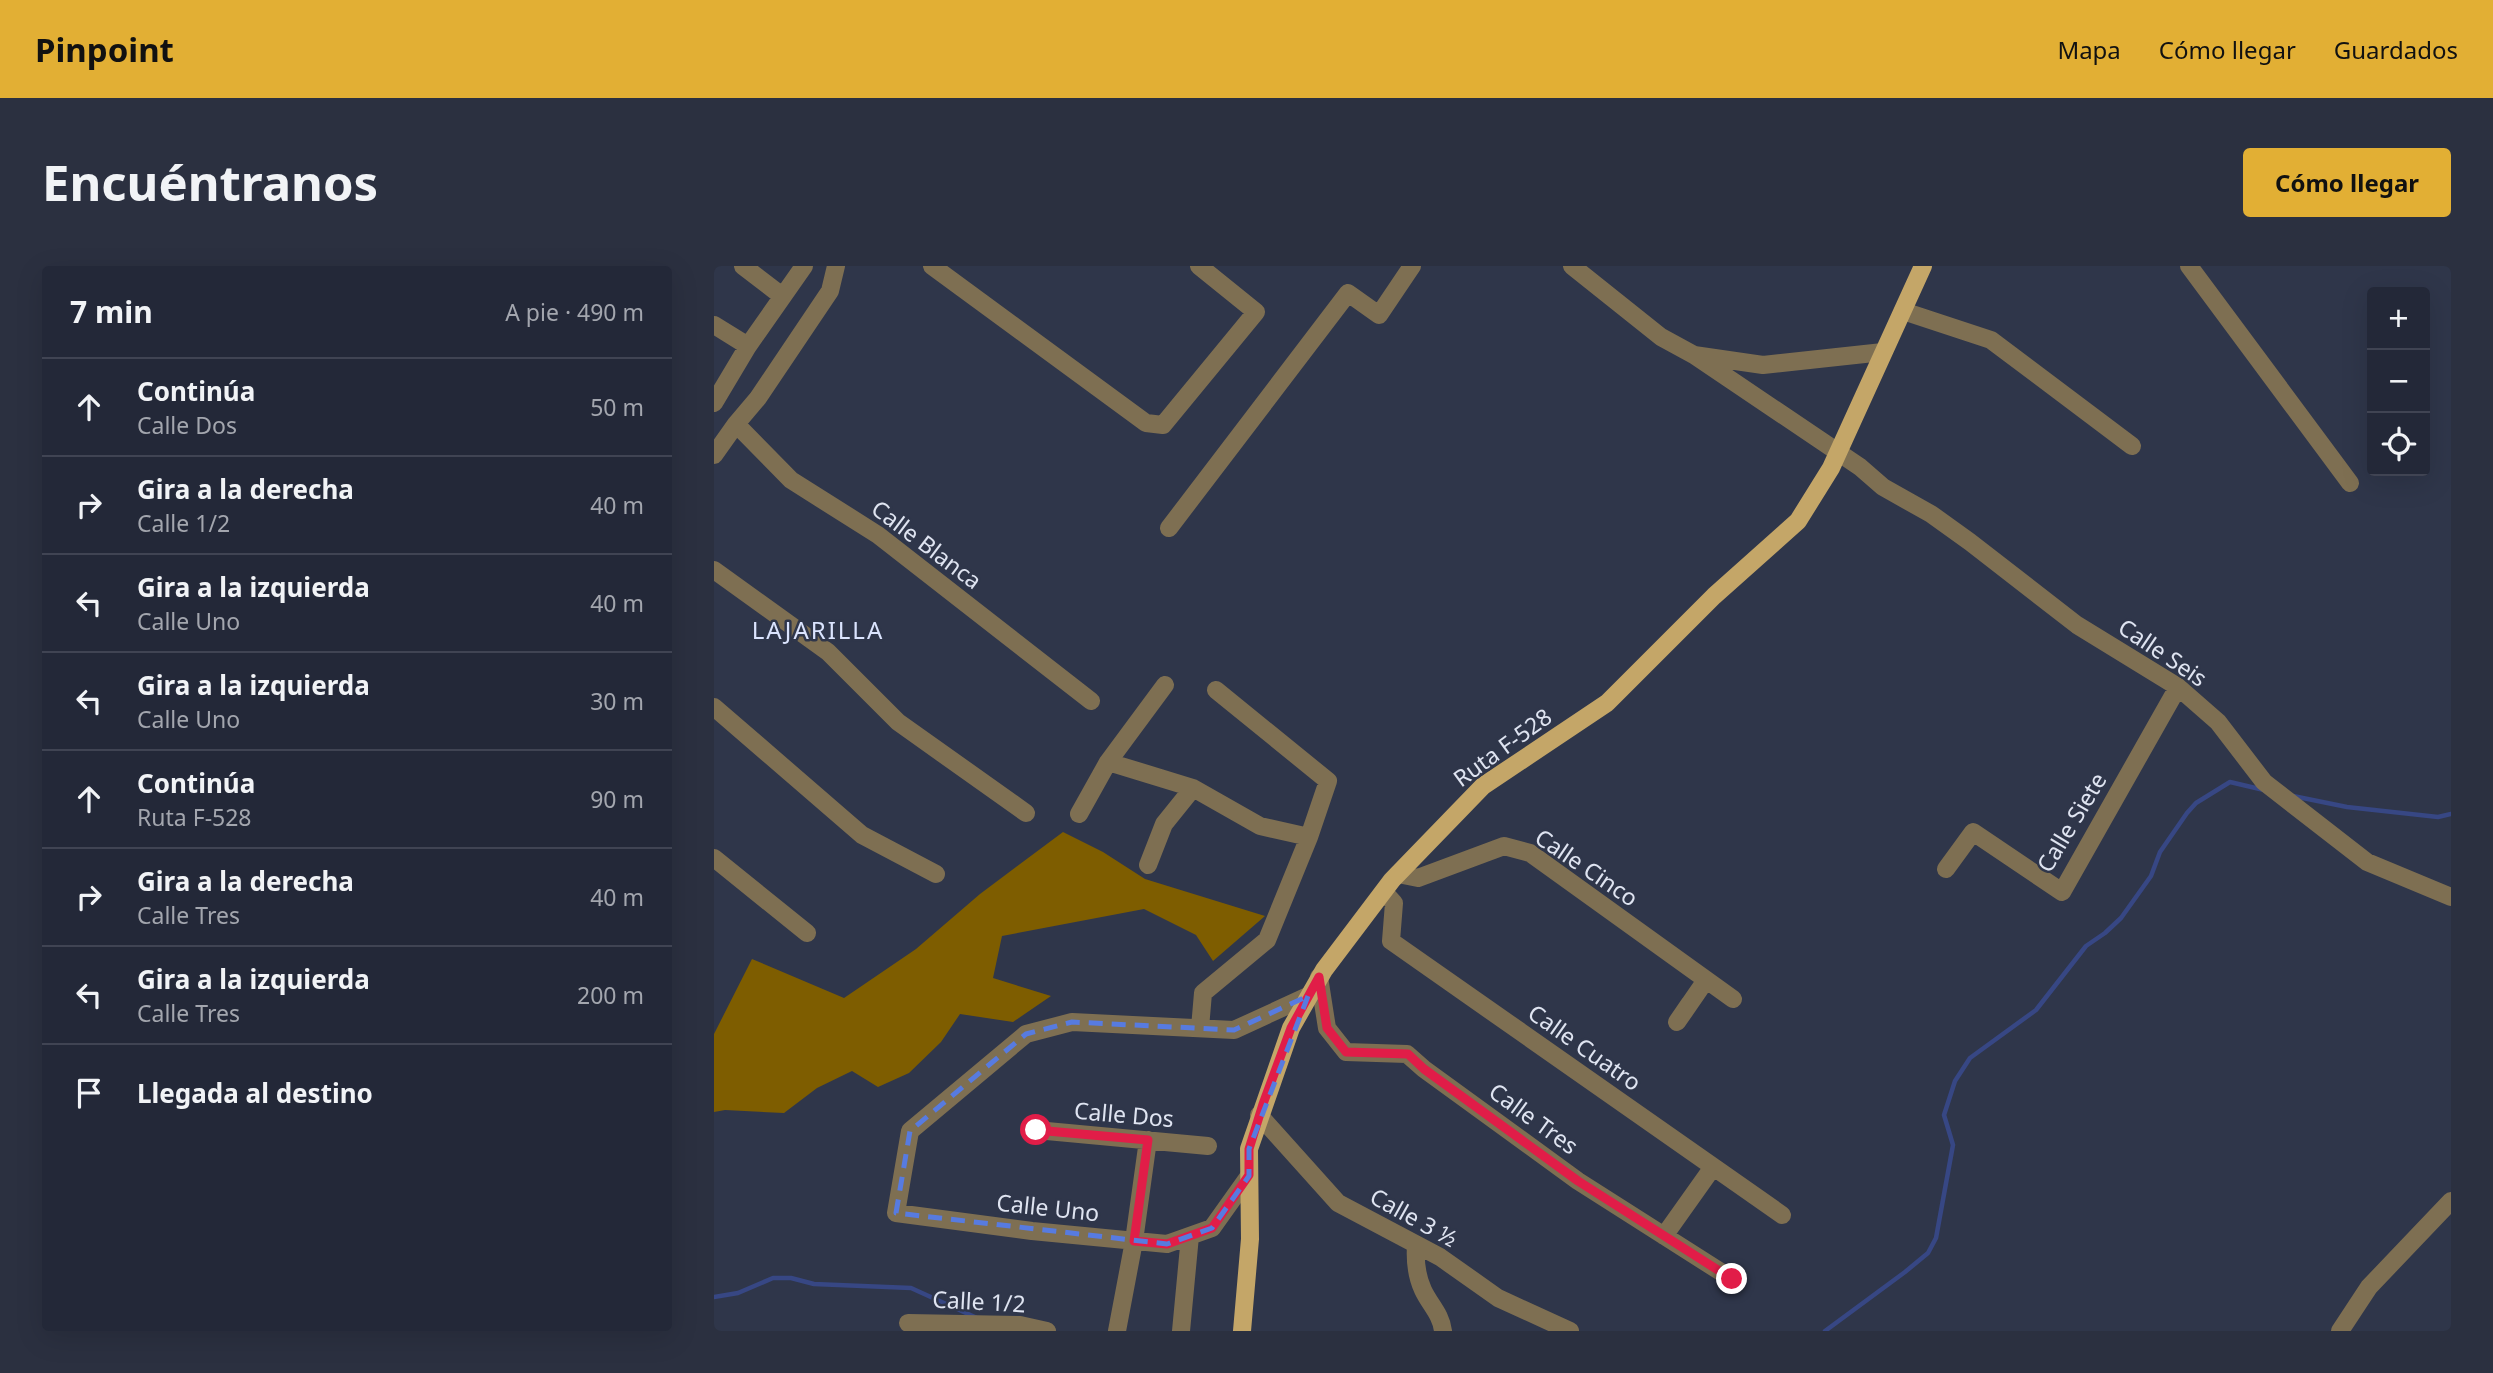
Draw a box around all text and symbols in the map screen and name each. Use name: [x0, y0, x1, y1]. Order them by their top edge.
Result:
text: Pinpoint: [35, 27, 174, 72]
text: Mapa: [2057, 33, 2121, 66]
text: Cómo llegar: [2159, 33, 2296, 66]
text: Guardados: [2334, 33, 2458, 66]
button: Cómo llegar: [2243, 148, 2451, 217]
text: Encuéntranos: [42, 149, 378, 215]
map controls: [2367, 287, 2430, 476]
button: +: [2367, 287, 2430, 350]
text: 7 min: [70, 291, 153, 332]
text: A pie · 490 m: [505, 296, 644, 328]
button: −: [2367, 350, 2430, 413]
text: Continúa: [137, 373, 255, 409]
icon: ahead: [70, 388, 108, 426]
text: 50 m: [590, 391, 644, 423]
text: Calle Dos: [137, 409, 237, 441]
button: locate: [2367, 413, 2430, 476]
text: Gira a la derecha: [137, 471, 354, 507]
icon: right: [70, 486, 108, 524]
text: 40 m: [590, 489, 644, 521]
street label: Calle Blanca: [865, 492, 989, 596]
text: Calle 1/2: [137, 507, 230, 539]
text: Gira a la izquierda: [137, 569, 370, 605]
icon: left: [70, 584, 108, 622]
text: 40 m: [590, 587, 644, 619]
text: Calle Uno: [137, 605, 240, 637]
street label: Calle Seis: [2112, 611, 2214, 693]
district label: LAJARILLA: [752, 613, 884, 646]
text: Gira a la izquierda: [137, 667, 370, 703]
icon: left: [70, 682, 108, 720]
text: 30 m: [590, 685, 644, 717]
street label: Ruta F-528: [1446, 700, 1558, 794]
text: Calle Uno: [137, 703, 240, 735]
text: Continúa: [137, 765, 255, 801]
street label: Calle Siete: [2029, 766, 2113, 878]
icon: ahead: [70, 780, 108, 818]
text: 90 m: [590, 783, 644, 815]
text: Ruta F-528: [137, 801, 252, 833]
street label: Calle Cinco: [1529, 821, 1645, 913]
text: Gira a la derecha: [137, 863, 354, 899]
icon: right: [70, 878, 108, 916]
text: 40 m: [590, 881, 644, 913]
text: Calle Tres: [137, 899, 240, 931]
text: Gira a la izquierda: [137, 961, 370, 997]
icon: left: [70, 976, 108, 1014]
text: 200 m: [577, 979, 644, 1011]
street label: Calle Cuatro: [1522, 996, 1648, 1098]
text: Calle Tres: [137, 997, 240, 1029]
icon: arrive: [70, 1074, 108, 1112]
text: Llegada al destino: [137, 1075, 373, 1111]
street label: Calle Tres: [1483, 1075, 1585, 1161]
street label: Calle Dos: [1073, 1094, 1175, 1134]
route start: [1020, 1114, 1051, 1145]
street label: Calle 3 ½: [1365, 1180, 1463, 1254]
street label: Calle Uno: [995, 1186, 1101, 1228]
route end: [1716, 1263, 1747, 1294]
street label: Calle 1/2: [932, 1283, 1026, 1319]

